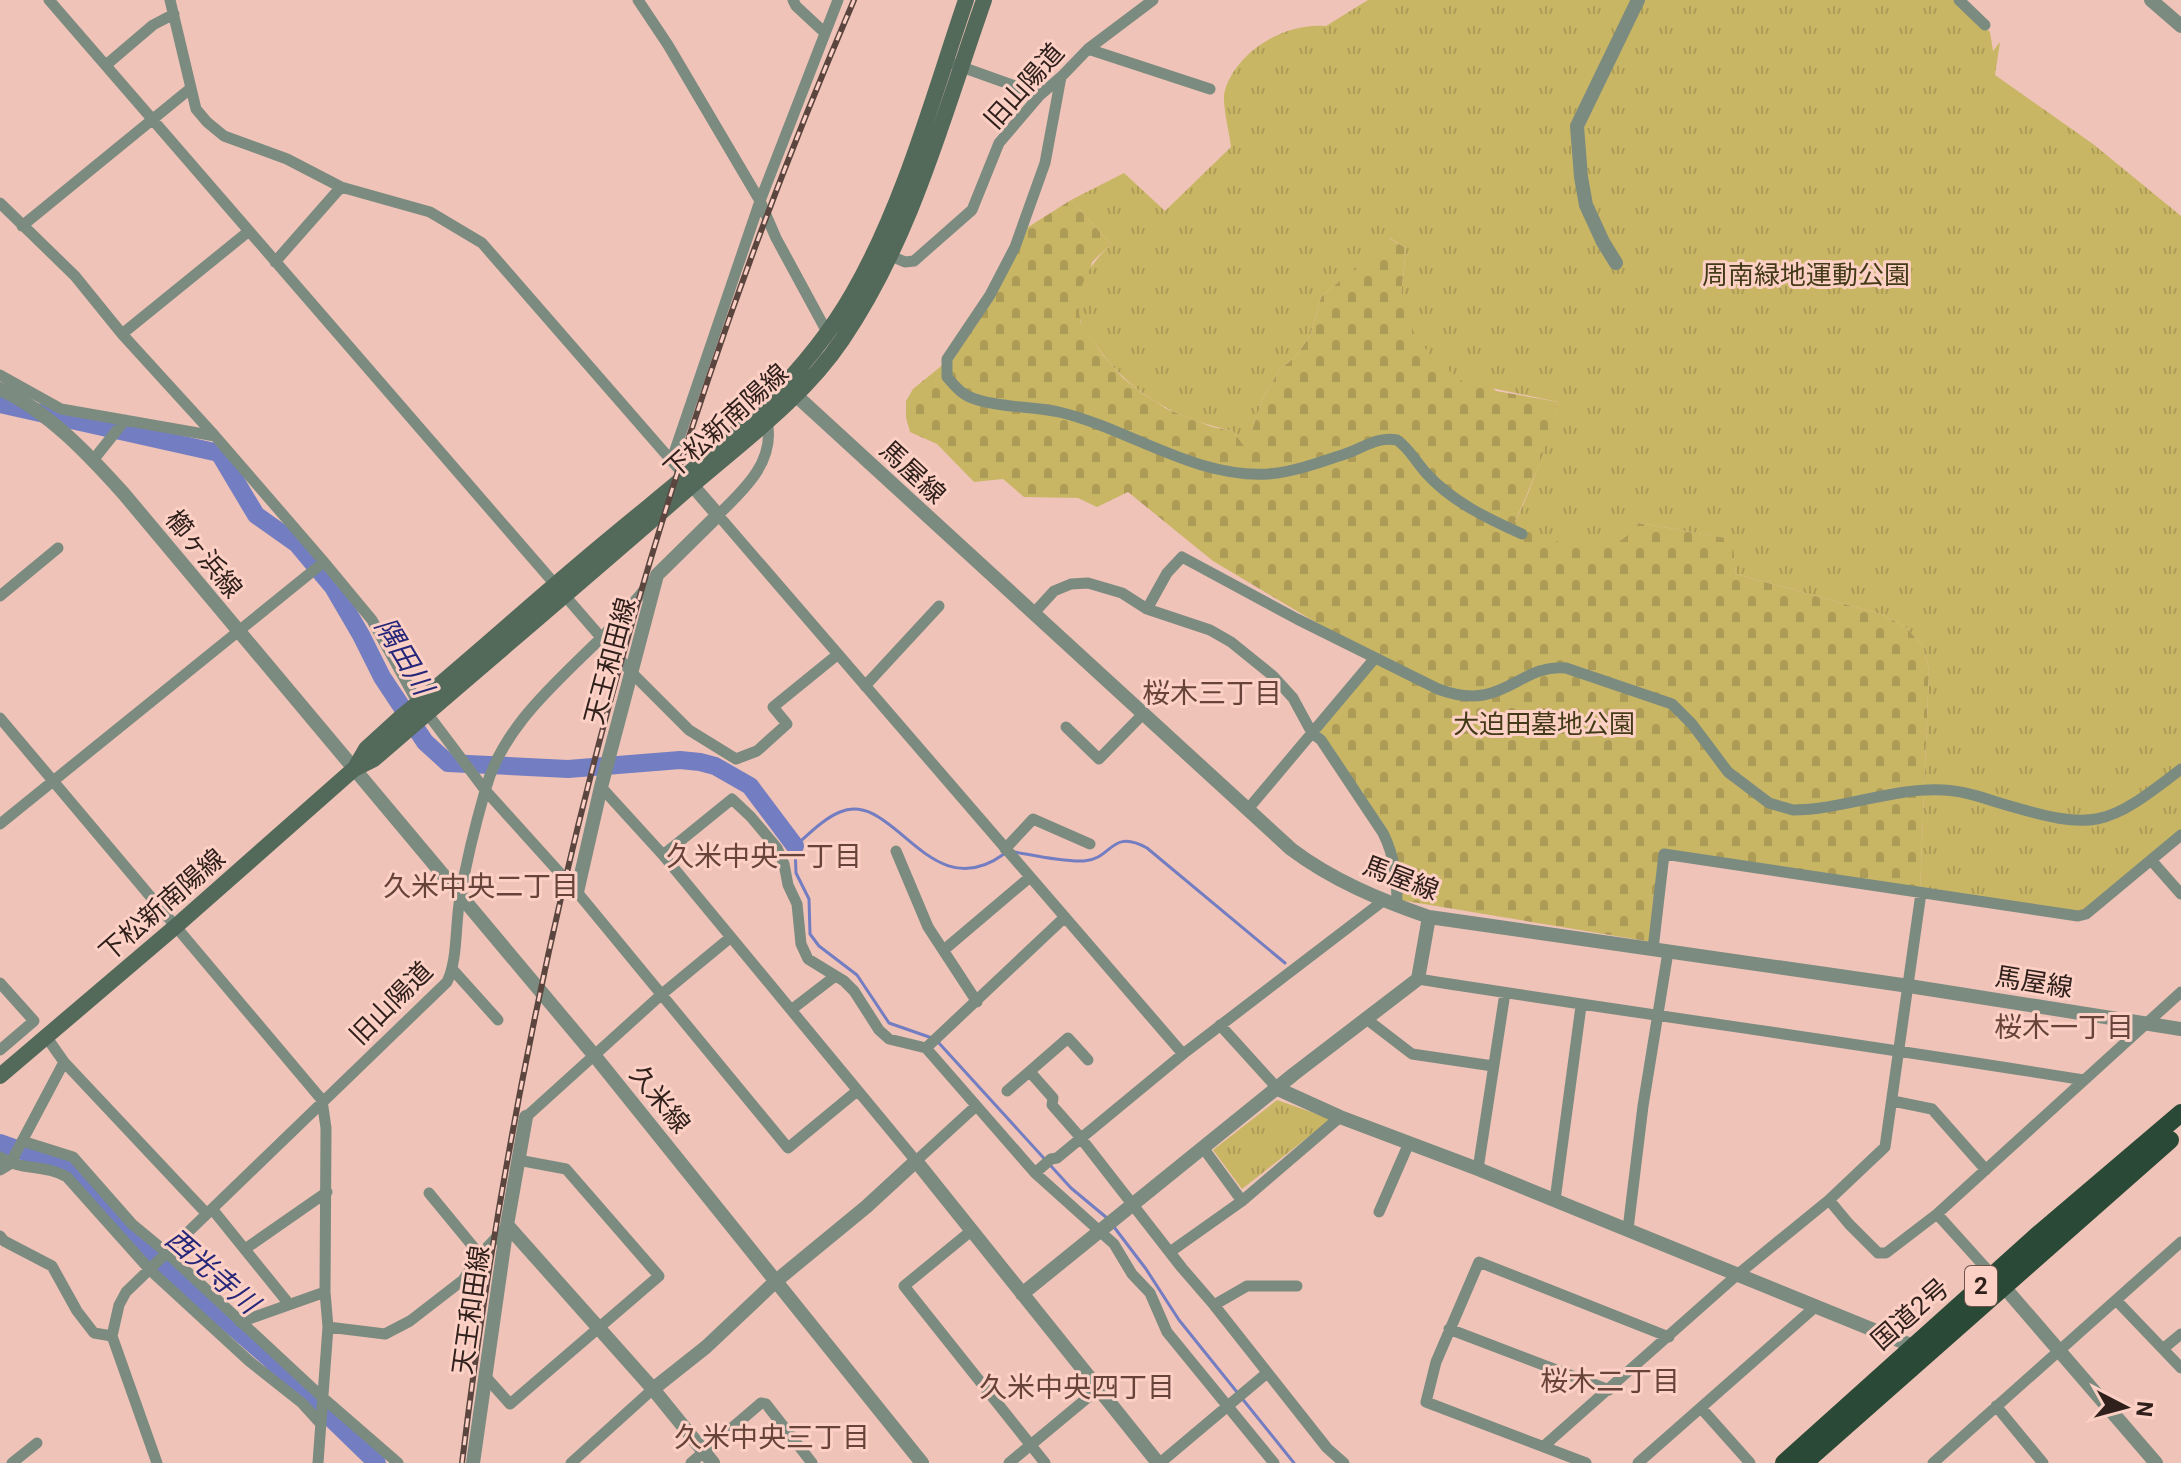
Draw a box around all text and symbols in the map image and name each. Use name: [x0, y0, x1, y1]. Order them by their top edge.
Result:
street label: 旧山陽道: [978, 37, 1070, 135]
park label: 周南緑地運動公園: [1702, 260, 1910, 290]
street label: 下松新南陽線: [658, 358, 794, 484]
street label: 馬屋線: [874, 434, 952, 510]
street label: 櫛ヶ浜線: [160, 504, 248, 604]
street label: 天王和田線: [579, 594, 641, 728]
water label: 隅田川: [368, 611, 441, 703]
district label: 桜木三丁目: [1142, 677, 1282, 710]
park label: 大迫田墓地公園: [1453, 709, 1635, 739]
district label: 久米中央一丁目: [666, 840, 862, 873]
street label: 下松新南陽線: [93, 843, 231, 967]
street label: 馬屋線: [1359, 850, 1443, 906]
district label: 久米中央二丁目: [383, 870, 579, 903]
street label: 旧山陽道: [344, 956, 438, 1050]
street label: 馬屋線: [1993, 961, 2075, 1003]
district label: 桜木一丁目: [1994, 1011, 2134, 1044]
street label: 久米線: [624, 1059, 696, 1139]
water label: 西光寺川: [159, 1222, 267, 1322]
street label: 天王和田線: [447, 1244, 495, 1376]
road number: 2: [1965, 1266, 1997, 1306]
street label: 国道2号: [1865, 1272, 1955, 1356]
district label: 桜木二丁目: [1540, 1365, 1680, 1398]
north arrow: [2085, 1367, 2165, 1447]
district label: 久米中央四丁目: [979, 1371, 1175, 1404]
text: N: [2131, 1400, 2158, 1418]
district label: 久米中央三丁目: [674, 1421, 870, 1454]

